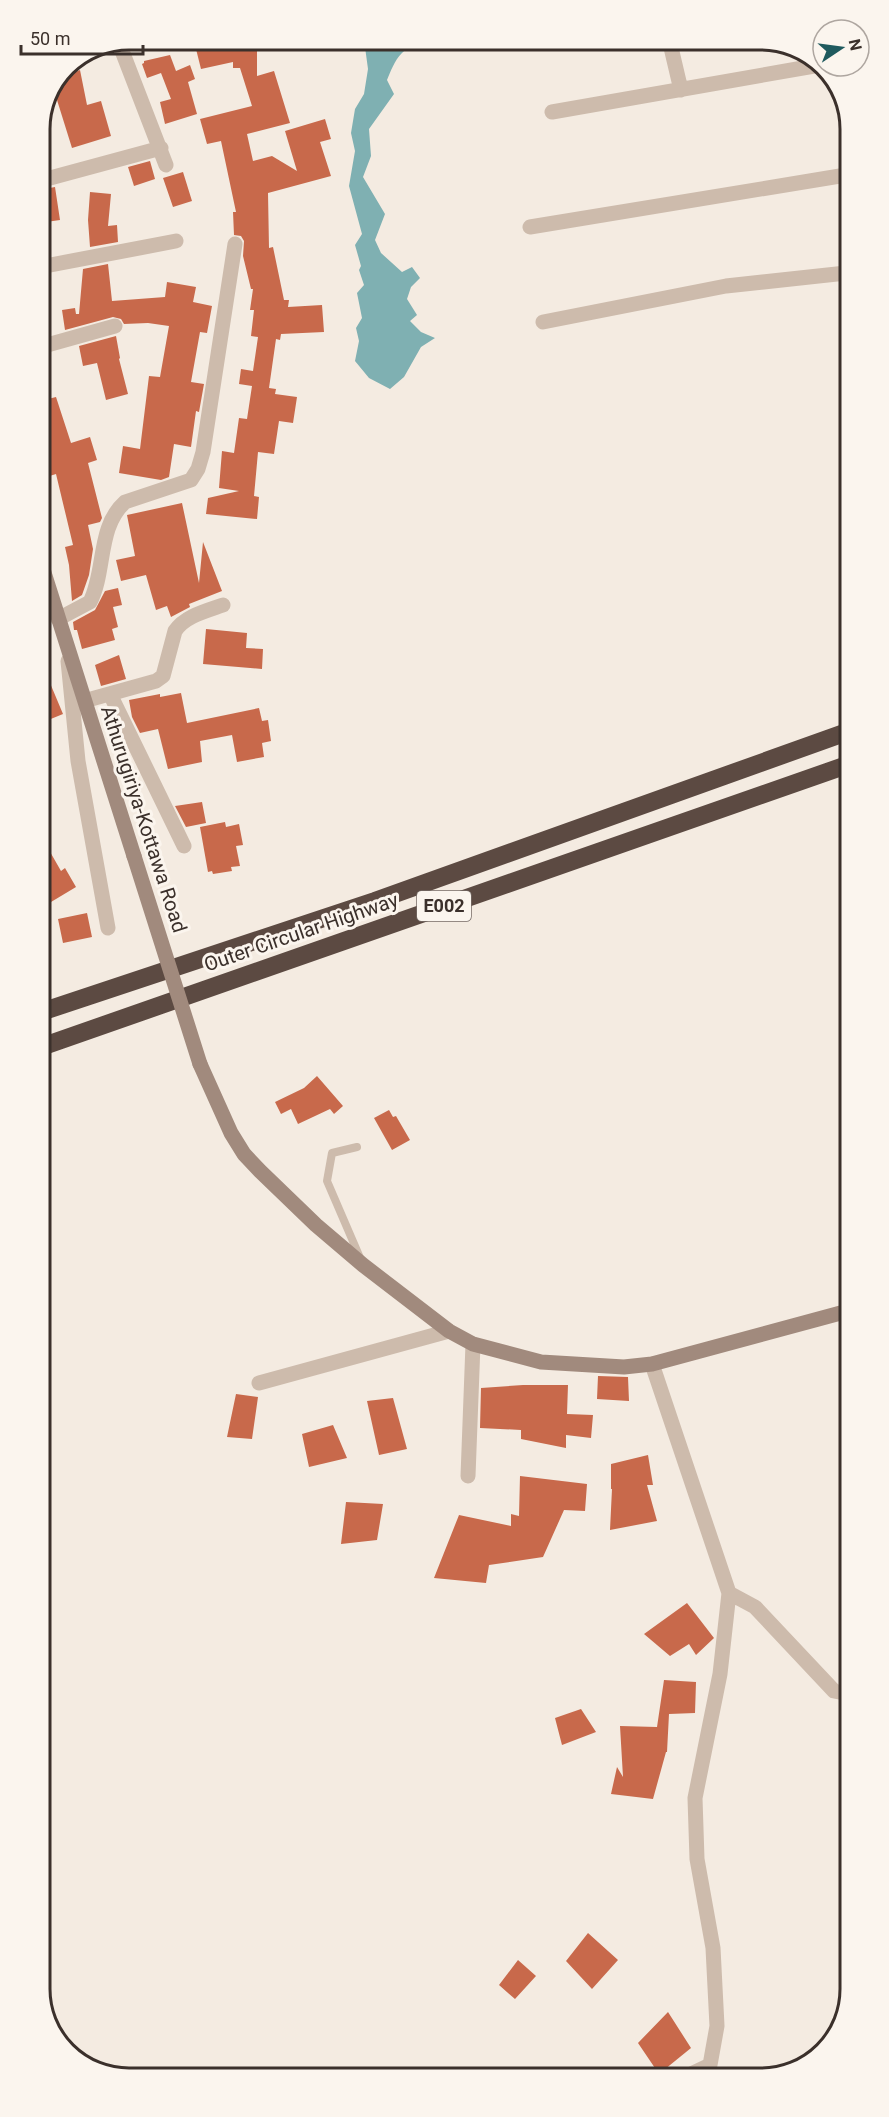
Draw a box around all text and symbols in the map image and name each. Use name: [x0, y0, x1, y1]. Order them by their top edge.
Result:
scale bar: [21, 18, 142, 56]
north arrow: [811, 18, 871, 78]
text: 50 m: [30, 28, 70, 49]
text: N: [845, 37, 866, 52]
street label: Athurugiriya-Kottawa Road: [96, 703, 192, 935]
street label: Outer Circular Highway: [201, 887, 402, 977]
road number: E002: [417, 891, 471, 921]

